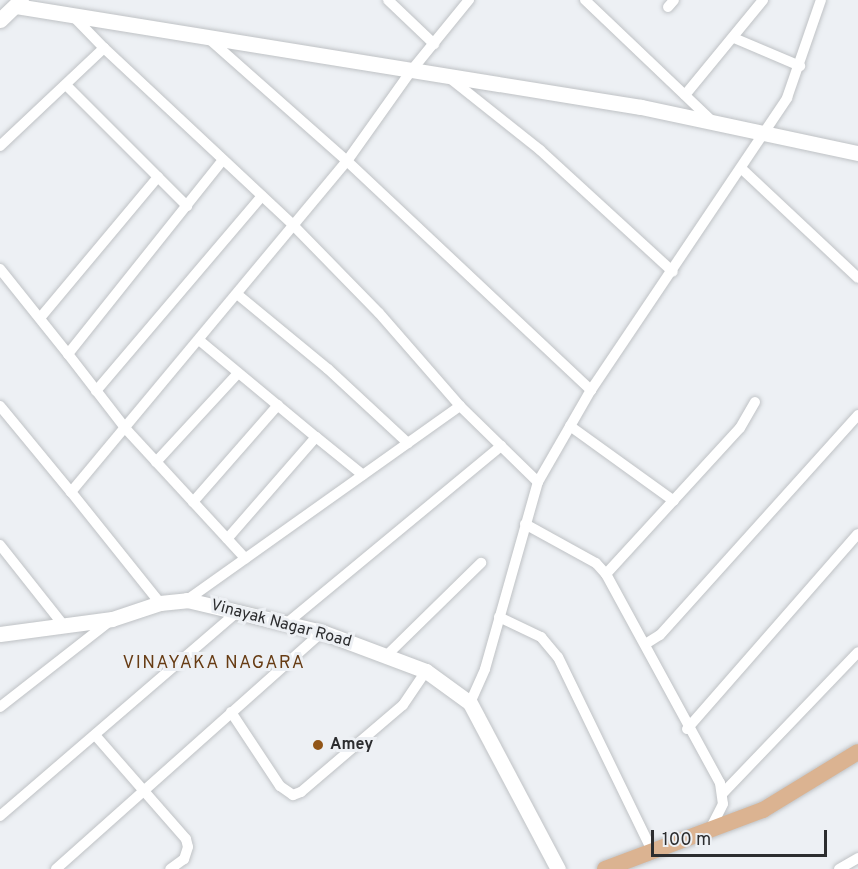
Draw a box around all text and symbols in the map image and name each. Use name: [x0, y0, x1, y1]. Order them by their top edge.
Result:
street label: Vinayak Nagar Road: [208, 596, 354, 652]
district label: VINAYAKA NAGARA: [122, 653, 306, 675]
place label: Amey: [330, 735, 373, 755]
marker: Amey: [311, 738, 325, 752]
scale bar: [654, 818, 830, 856]
text: 100 m: [662, 829, 711, 852]

